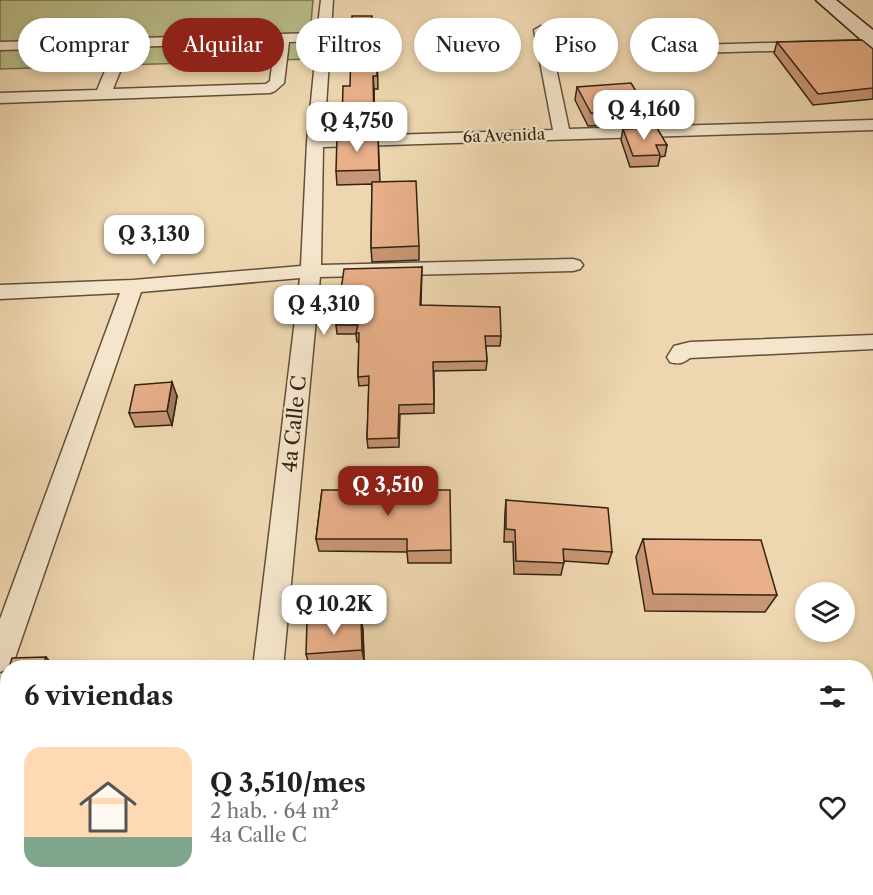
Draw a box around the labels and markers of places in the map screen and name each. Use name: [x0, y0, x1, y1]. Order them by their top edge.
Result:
pin: Q 4,160: [589, 90, 699, 141]
pin: Q 4,750: [302, 102, 412, 153]
pin: Q 3,130: [99, 215, 209, 266]
pin: Q 4,310: [269, 285, 379, 336]
pin: Q 3,510: [333, 466, 443, 517]
pin: Q 10.2K: [279, 585, 389, 636]

